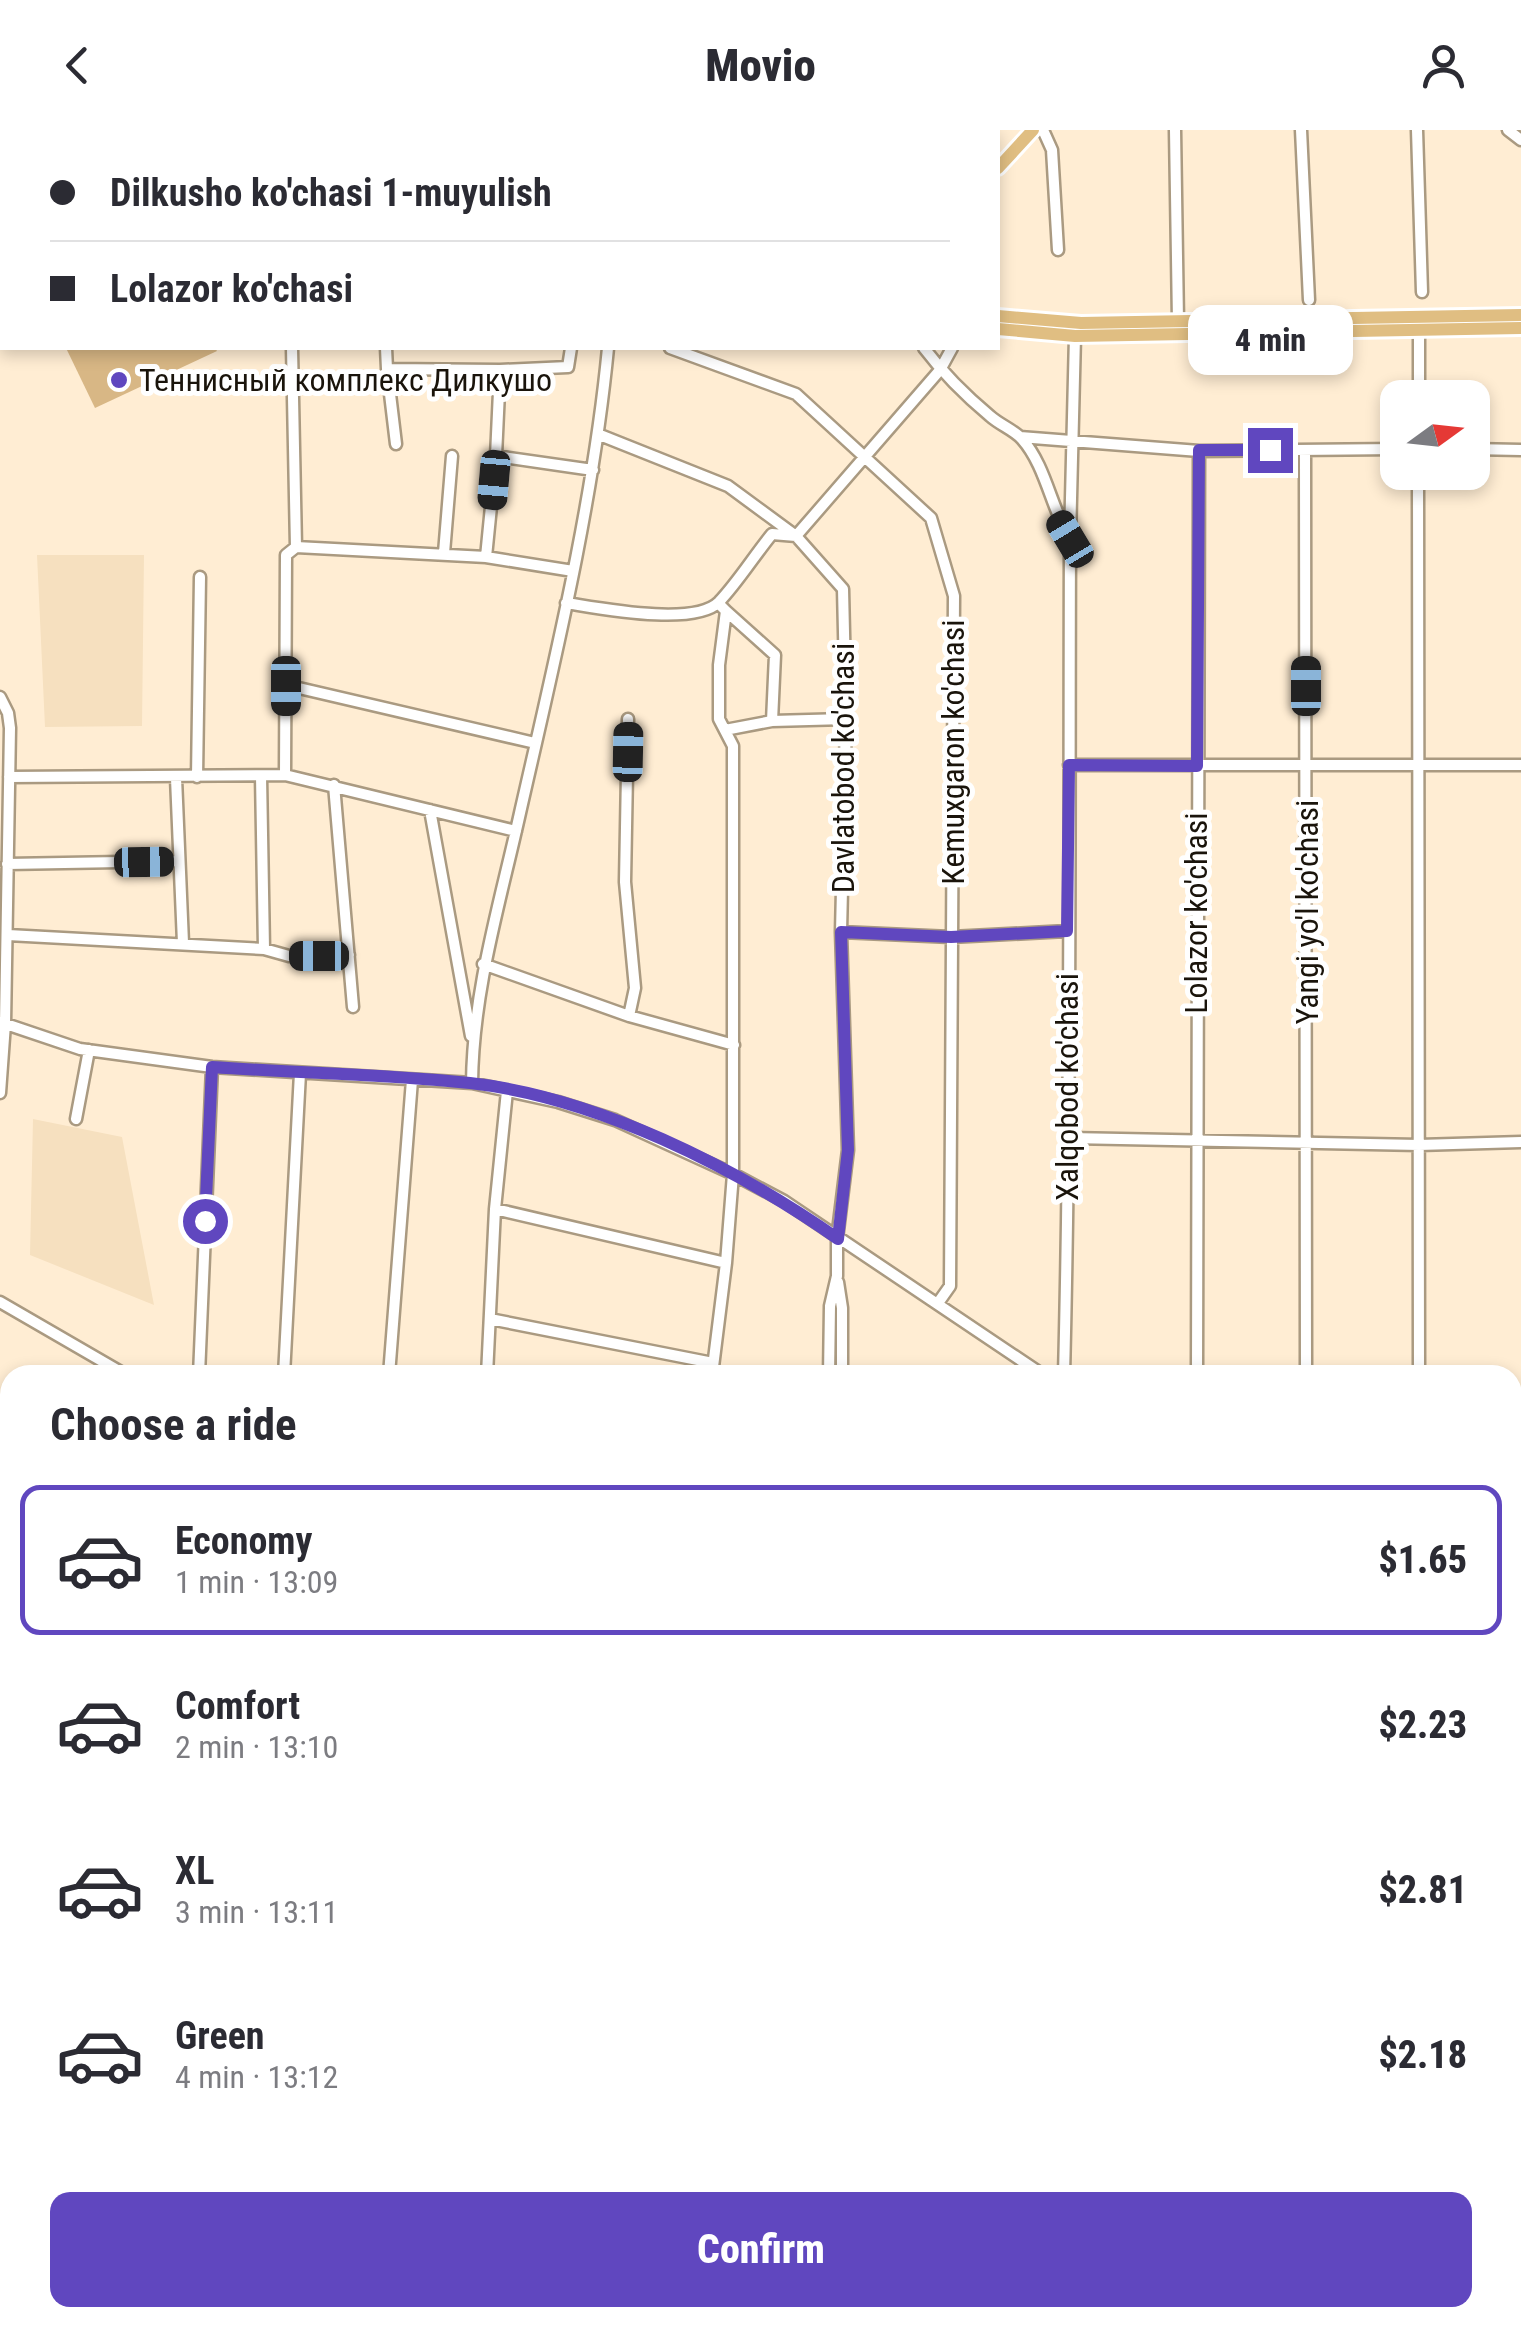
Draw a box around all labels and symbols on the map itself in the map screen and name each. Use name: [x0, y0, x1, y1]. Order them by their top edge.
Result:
callout: 4 min: [1188, 305, 1352, 375]
place label: Теннисный комплекс Дилкушо: [139, 361, 552, 399]
marker: Теннисный комплекс Дилкушо: [108, 369, 130, 391]
north arrow: [1380, 380, 1490, 490]
route end: [1248, 428, 1293, 473]
car: [476, 449, 512, 511]
car: [1042, 506, 1098, 572]
street label: Kemuxgaron ko'chasi: [934, 619, 972, 885]
street label: Davlatobod ko'chasi: [824, 643, 862, 893]
car: [271, 656, 301, 716]
car: [1291, 656, 1321, 716]
car: [612, 722, 644, 782]
street label: Yangi yo'l ko'chasi: [1288, 800, 1326, 1024]
street label: Lolazor ko'chasi: [1177, 812, 1215, 1014]
car: [114, 846, 174, 878]
car: [289, 941, 349, 971]
street label: Xalqobod ko'chasi: [1048, 973, 1086, 1201]
route start: [183, 1199, 228, 1244]

